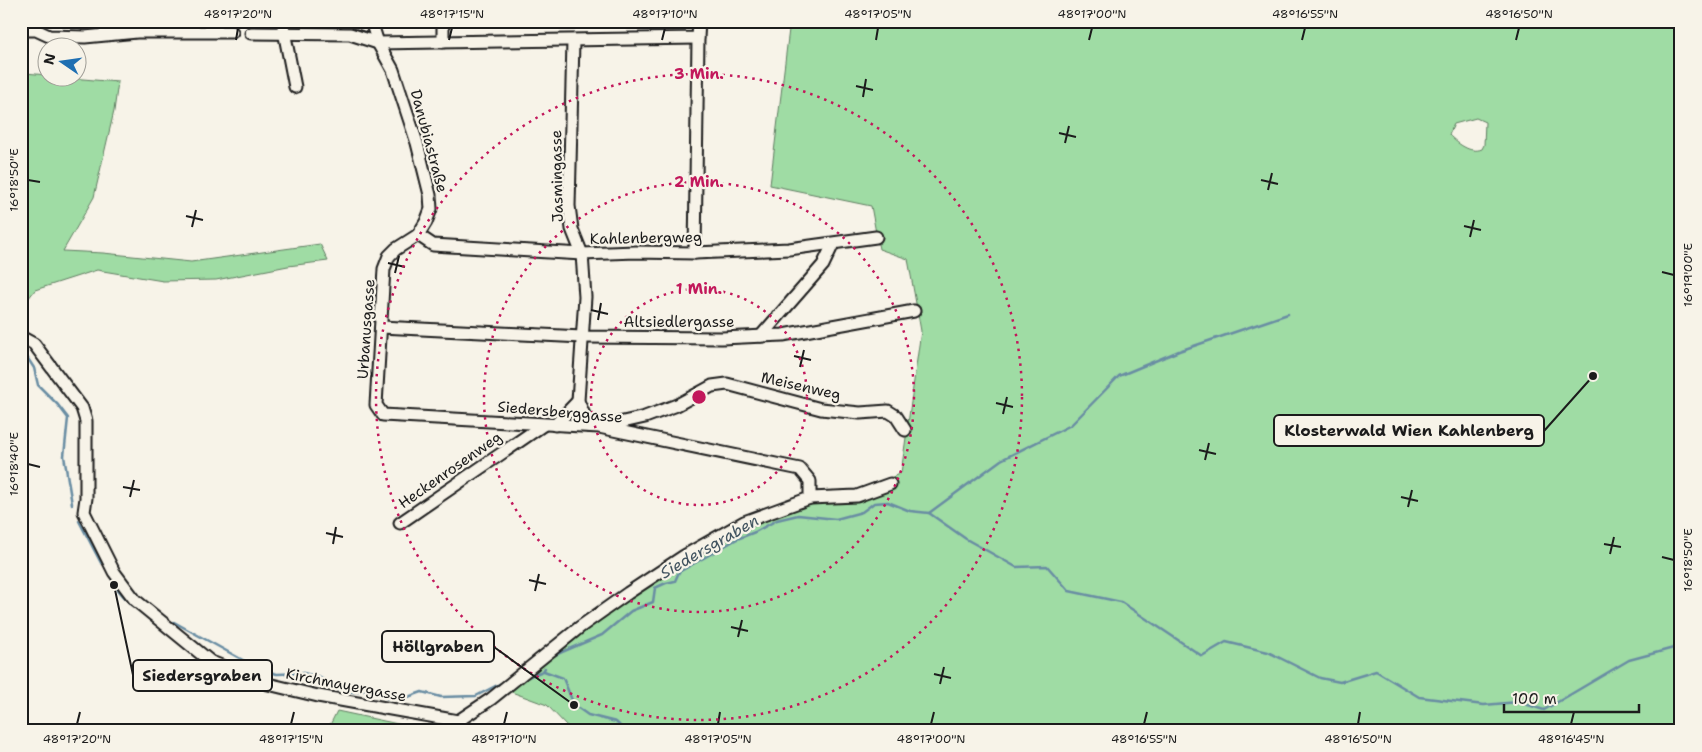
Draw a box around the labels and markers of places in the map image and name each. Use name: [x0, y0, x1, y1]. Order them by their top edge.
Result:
centre of rings: [690, 388, 708, 406]
callout: Klosterwald Wien Kahlenberg: [1274, 415, 1544, 446]
callout: Höllgraben: [382, 631, 494, 662]
callout: Siedersgraben: [133, 660, 272, 691]

